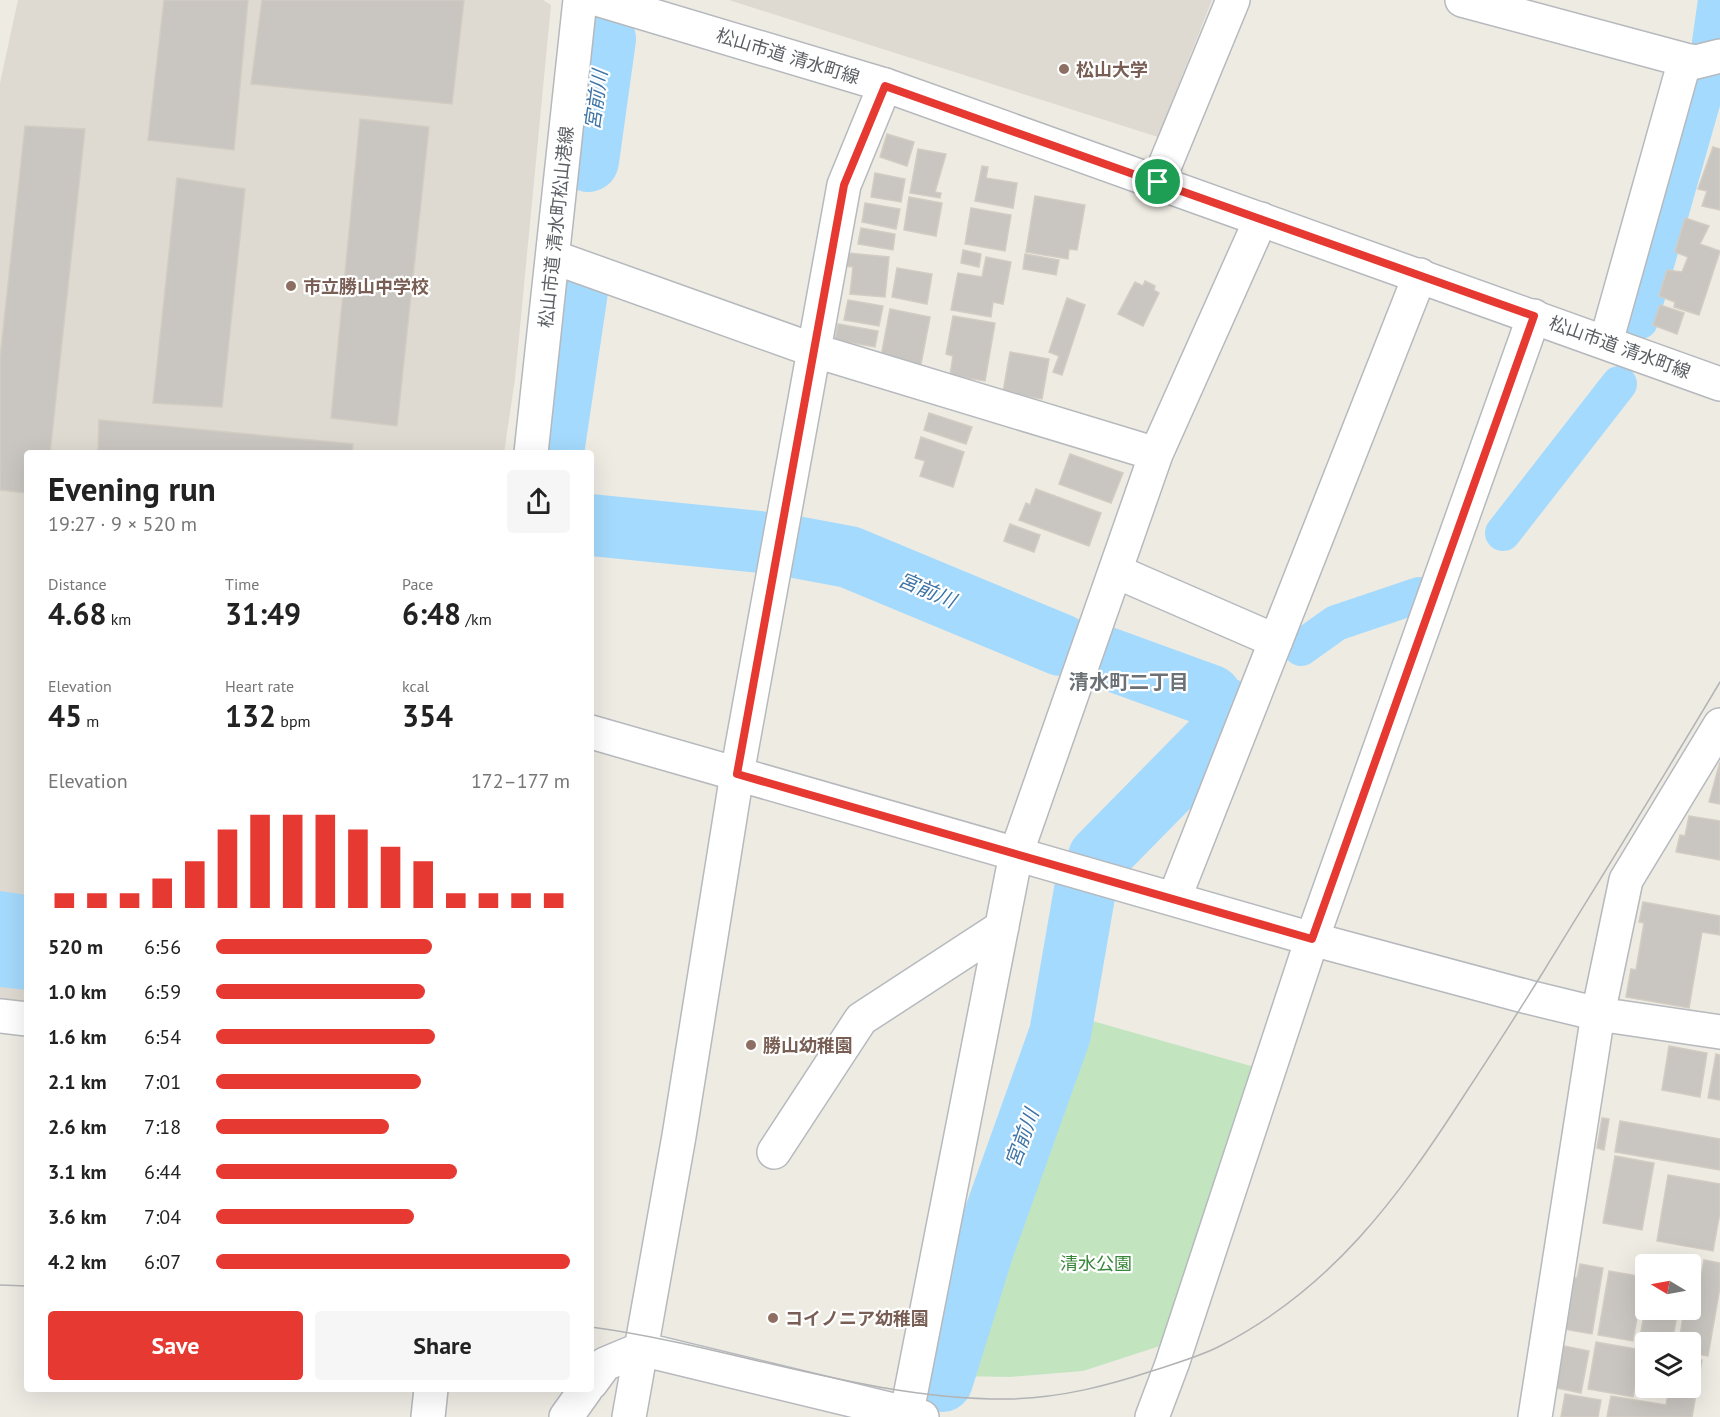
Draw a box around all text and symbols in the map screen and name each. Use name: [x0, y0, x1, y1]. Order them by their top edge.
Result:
street label: 松山市道 清水町線: [713, 23, 863, 89]
place label: 松山大学: [1076, 58, 1148, 81]
marker: 松山大学: [1057, 62, 1071, 76]
water label: 宮前川: [579, 67, 613, 132]
street label: 松山市道 清水町松山港線: [534, 125, 578, 329]
pin: [1132, 156, 1183, 207]
icon: arrive: [1141, 165, 1174, 198]
place label: 市立勝山中学校: [303, 275, 429, 298]
marker: 市立勝山中学校: [284, 279, 298, 293]
street label: 松山市道 清水町線: [1546, 311, 1694, 383]
text: Evening run: [48, 467, 216, 510]
button: share: [507, 470, 570, 533]
text: 19:27 · 9 × 520 m: [48, 511, 197, 537]
water label: 宮前川: [894, 566, 962, 614]
text: Distance: [48, 574, 107, 594]
text: Time: [225, 574, 259, 594]
text: Pace: [402, 574, 433, 594]
text: 4.68: [48, 594, 106, 633]
text: 31:49: [225, 594, 301, 633]
text: 6:48: [402, 594, 461, 633]
text: km: [106, 609, 131, 629]
text: /km: [461, 609, 492, 629]
district label: 清水町二丁目: [1069, 669, 1189, 695]
text: Elevation: [48, 676, 112, 696]
text: Heart rate: [225, 676, 294, 696]
text: kcal: [402, 676, 429, 696]
text: 45: [48, 696, 82, 735]
text: 132: [225, 696, 276, 735]
text: 354: [402, 696, 453, 735]
text: m: [82, 711, 99, 731]
text: bpm: [276, 711, 311, 731]
text: Elevation: [48, 768, 128, 794]
text: 172–177 m: [471, 768, 570, 794]
text: 520 m: [48, 934, 103, 960]
text: 6:56: [144, 934, 181, 960]
text: 1.0 km: [48, 979, 107, 1005]
text: 6:59: [144, 979, 181, 1005]
text: 1.6 km: [48, 1024, 107, 1050]
text: 6:54: [144, 1024, 181, 1050]
place label: 勝山幼稚園: [763, 1034, 853, 1057]
marker: 勝山幼稚園: [744, 1038, 758, 1052]
text: 2.1 km: [48, 1069, 107, 1095]
text: 7:01: [144, 1069, 181, 1095]
water label: 宮前川: [1000, 1103, 1045, 1171]
text: 2.6 km: [48, 1114, 107, 1140]
text: 7:18: [144, 1114, 181, 1140]
text: 3.1 km: [48, 1159, 107, 1185]
text: 6:44: [144, 1159, 181, 1185]
text: 3.6 km: [48, 1204, 107, 1230]
text: 7:04: [144, 1204, 181, 1230]
text: 4.2 km: [48, 1249, 107, 1275]
text: 6:07: [144, 1249, 181, 1275]
park label: 清水公園: [1060, 1252, 1132, 1275]
north arrow: [1635, 1254, 1701, 1320]
map controls: [1635, 1254, 1701, 1398]
place label: コイノニア幼稚園: [785, 1307, 929, 1330]
button: Save: [48, 1311, 303, 1380]
button: Share: [315, 1311, 570, 1380]
marker: コイノニア幼稚園: [766, 1311, 780, 1325]
button: layers: [1635, 1332, 1701, 1398]

